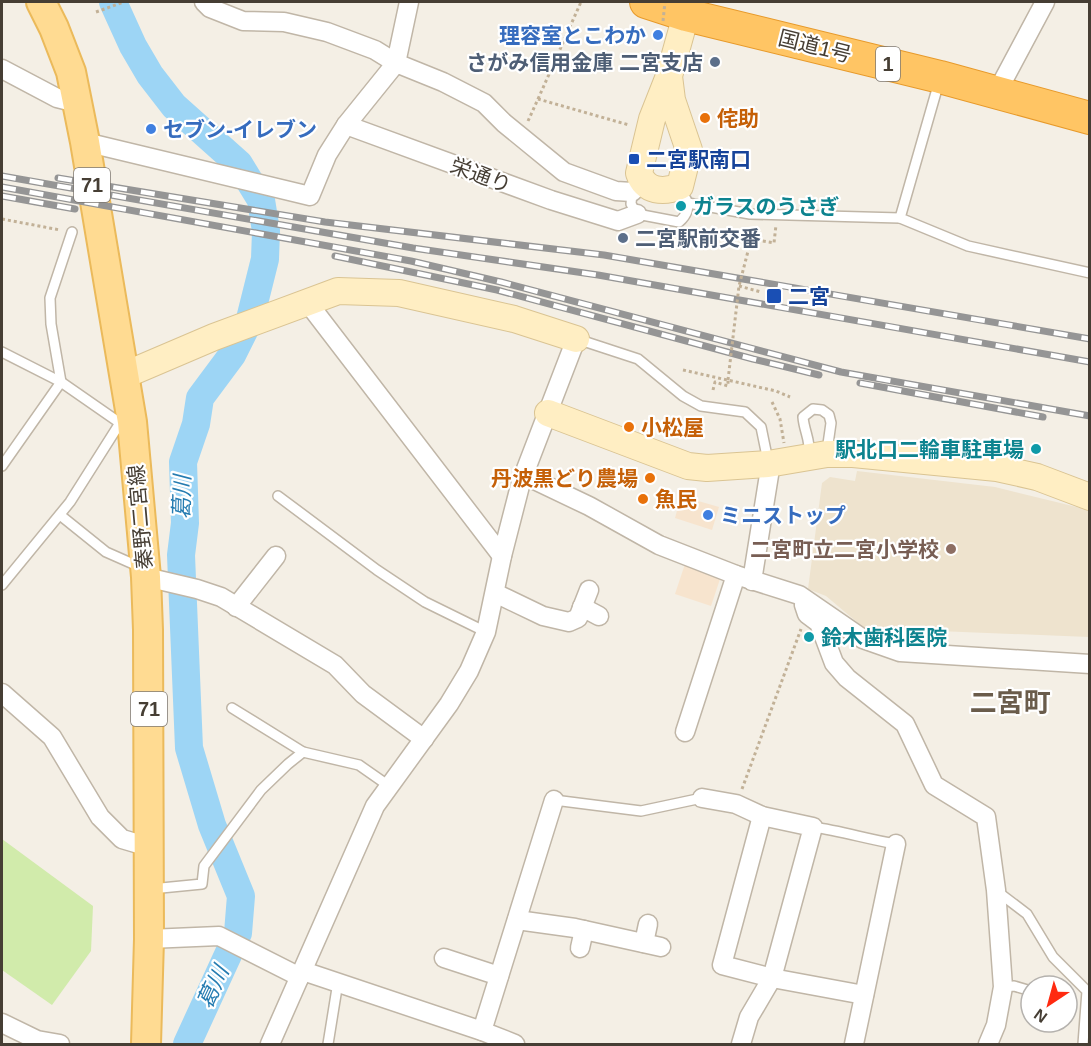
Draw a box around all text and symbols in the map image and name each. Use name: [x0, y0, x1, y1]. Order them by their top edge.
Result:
place label: 理容室とこわか: [499, 24, 646, 47]
street label: 国道1号: [776, 26, 854, 66]
marker: 理容室とこわか: [651, 28, 665, 42]
road number: 1: [876, 47, 900, 81]
place label: さがみ信用金庫 二宮支店: [466, 51, 703, 74]
marker: さがみ信用金庫 二宮支店: [708, 55, 722, 69]
place label: 侘助: [717, 107, 759, 130]
marker: 侘助: [698, 111, 712, 125]
place label: セブン-イレブン: [163, 118, 317, 141]
marker: セブン-イレブン: [144, 122, 158, 136]
place label: 二宮駅南口: [646, 148, 751, 171]
marker: 二宮駅南口: [627, 152, 641, 166]
street label: 栄通り: [447, 153, 515, 197]
road number: 71: [74, 168, 110, 202]
place label: ガラスのうさぎ: [693, 195, 840, 218]
marker: ガラスのうさぎ: [674, 199, 688, 213]
place label: 二宮駅前交番: [635, 227, 761, 250]
marker: 二宮駅前交番: [616, 231, 630, 245]
place label: 二宮: [788, 285, 830, 308]
marker: 二宮: [765, 287, 783, 305]
place label: 小松屋: [641, 416, 704, 439]
marker: 小松屋: [622, 420, 636, 434]
place label: 駅北口二輪車駐車場: [835, 438, 1024, 461]
marker: 駅北口二輪車駐車場: [1029, 442, 1043, 456]
street label: 秦野二宮線: [124, 464, 156, 570]
place label: 丹波黒どり農場: [491, 467, 638, 490]
marker: 丹波黒どり農場: [643, 471, 657, 485]
water label: 葛川: [169, 473, 195, 519]
place label: 魚民: [655, 488, 697, 511]
marker: 魚民: [636, 492, 650, 506]
place label: ミニストップ: [720, 504, 846, 527]
marker: ミニストップ: [701, 508, 715, 522]
place label: 二宮町立二宮小学校: [750, 538, 939, 561]
marker: 二宮町立二宮小学校: [944, 542, 958, 556]
place label: 鈴木歯科医院: [821, 626, 947, 649]
marker: 鈴木歯科医院: [802, 630, 816, 644]
district label: 二宮町: [970, 688, 1051, 718]
road number: 71: [131, 692, 167, 726]
water label: 葛川: [192, 960, 234, 1012]
north arrow: [1019, 974, 1079, 1034]
text: N: [1031, 1005, 1050, 1026]

